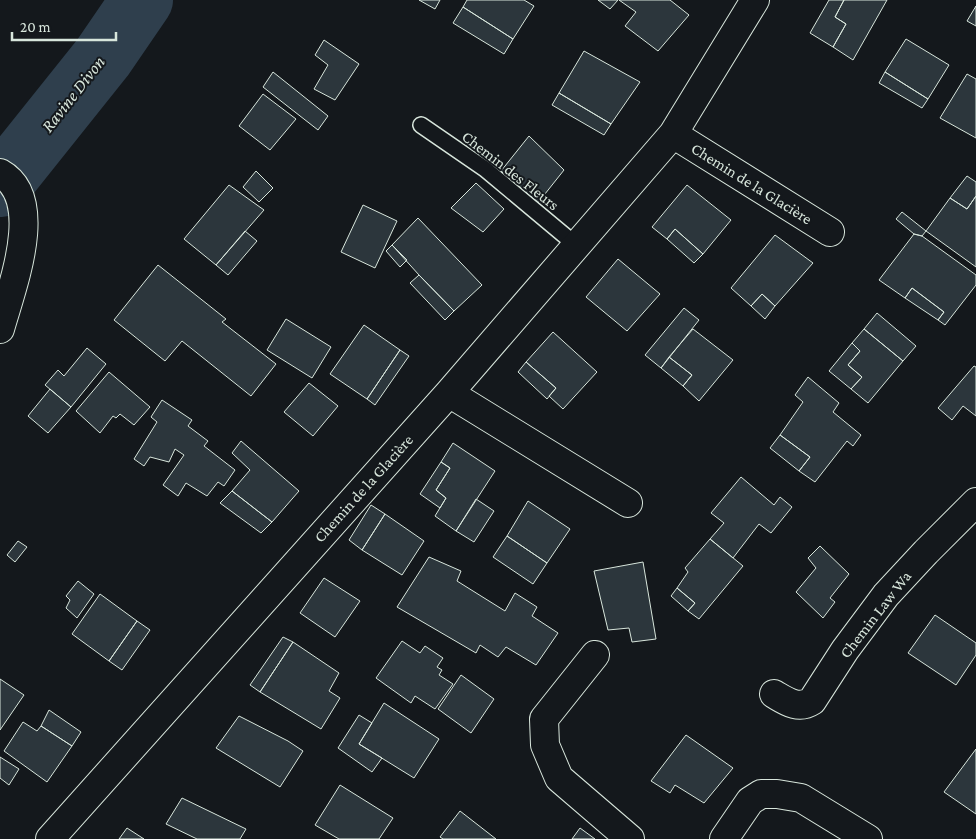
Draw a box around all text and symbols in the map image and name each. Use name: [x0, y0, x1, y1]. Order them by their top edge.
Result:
scale bar: [12, 10, 116, 42]
text: 20 m: [20, 19, 51, 35]
water label: Ravine Divon: [37, 52, 109, 136]
street label: Chemin des Fleurs: [459, 127, 562, 213]
street label: Chemin de la Glacière: [688, 139, 815, 227]
street label: Chemin de la Glacière: [311, 431, 416, 546]
street label: Chemin Law Wa: [836, 567, 915, 661]

